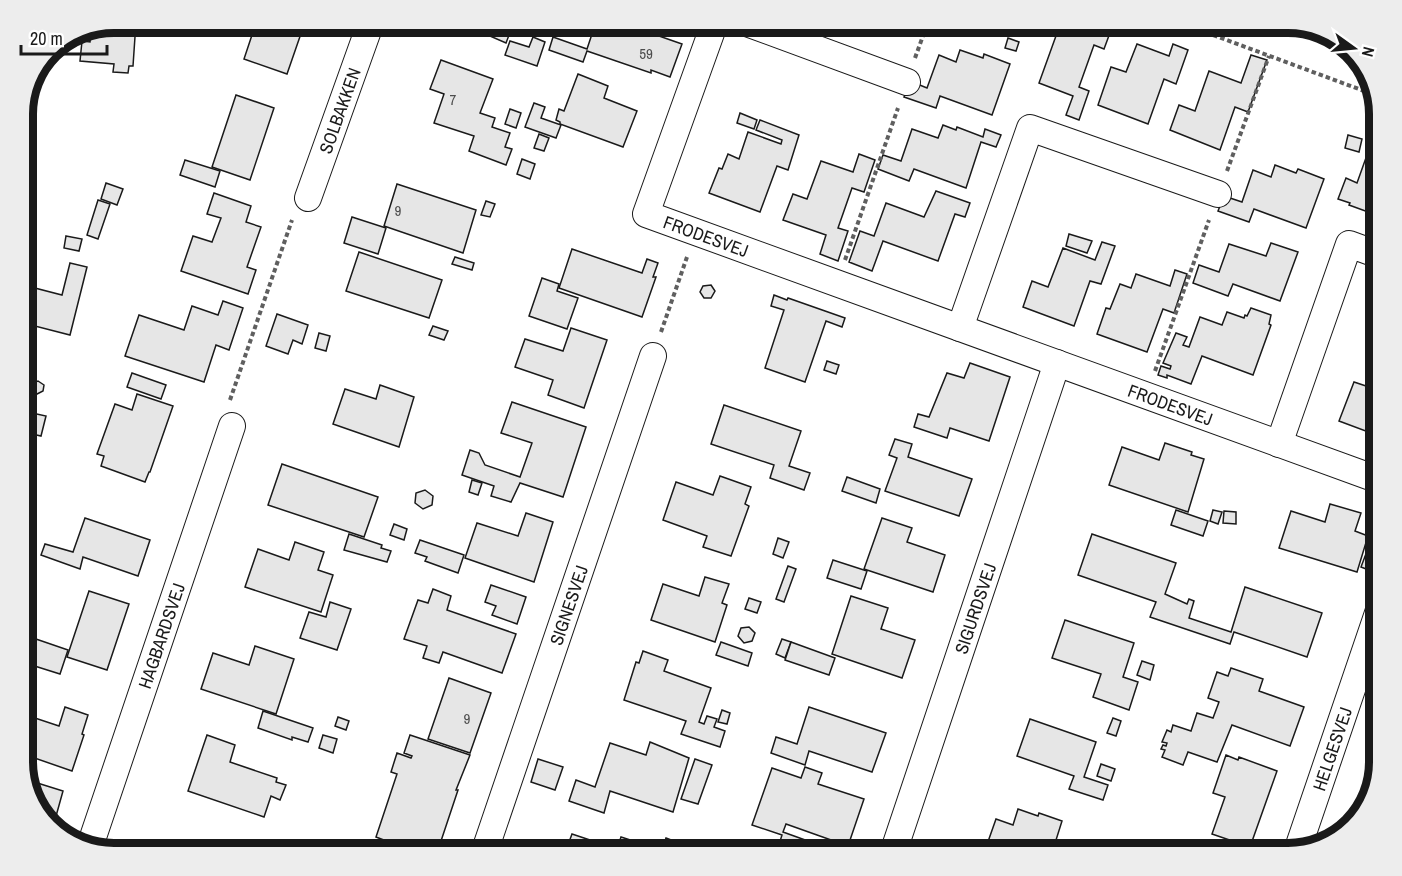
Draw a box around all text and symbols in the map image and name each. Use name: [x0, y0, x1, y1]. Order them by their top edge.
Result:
scale bar: [21, 18, 106, 56]
north arrow: [1324, 18, 1384, 78]
text: 20 m: [30, 26, 63, 51]
house number: 59: [639, 43, 653, 64]
text: N: [1357, 44, 1380, 59]
street label: SOLBAKKEN: [312, 64, 366, 157]
house number: 7: [450, 89, 457, 110]
house number: 9: [395, 200, 402, 221]
street label: FRODESVEJ: [660, 209, 752, 263]
street label: FRODESVEJ: [1125, 377, 1216, 431]
street label: SIGURDSVEJ: [948, 560, 1002, 657]
street label: SIGNESVEJ: [543, 562, 594, 648]
street label: HAGBARDSVEJ: [132, 580, 191, 692]
street label: HELGESVEJ: [1306, 704, 1358, 794]
house number: 9: [464, 708, 471, 729]

